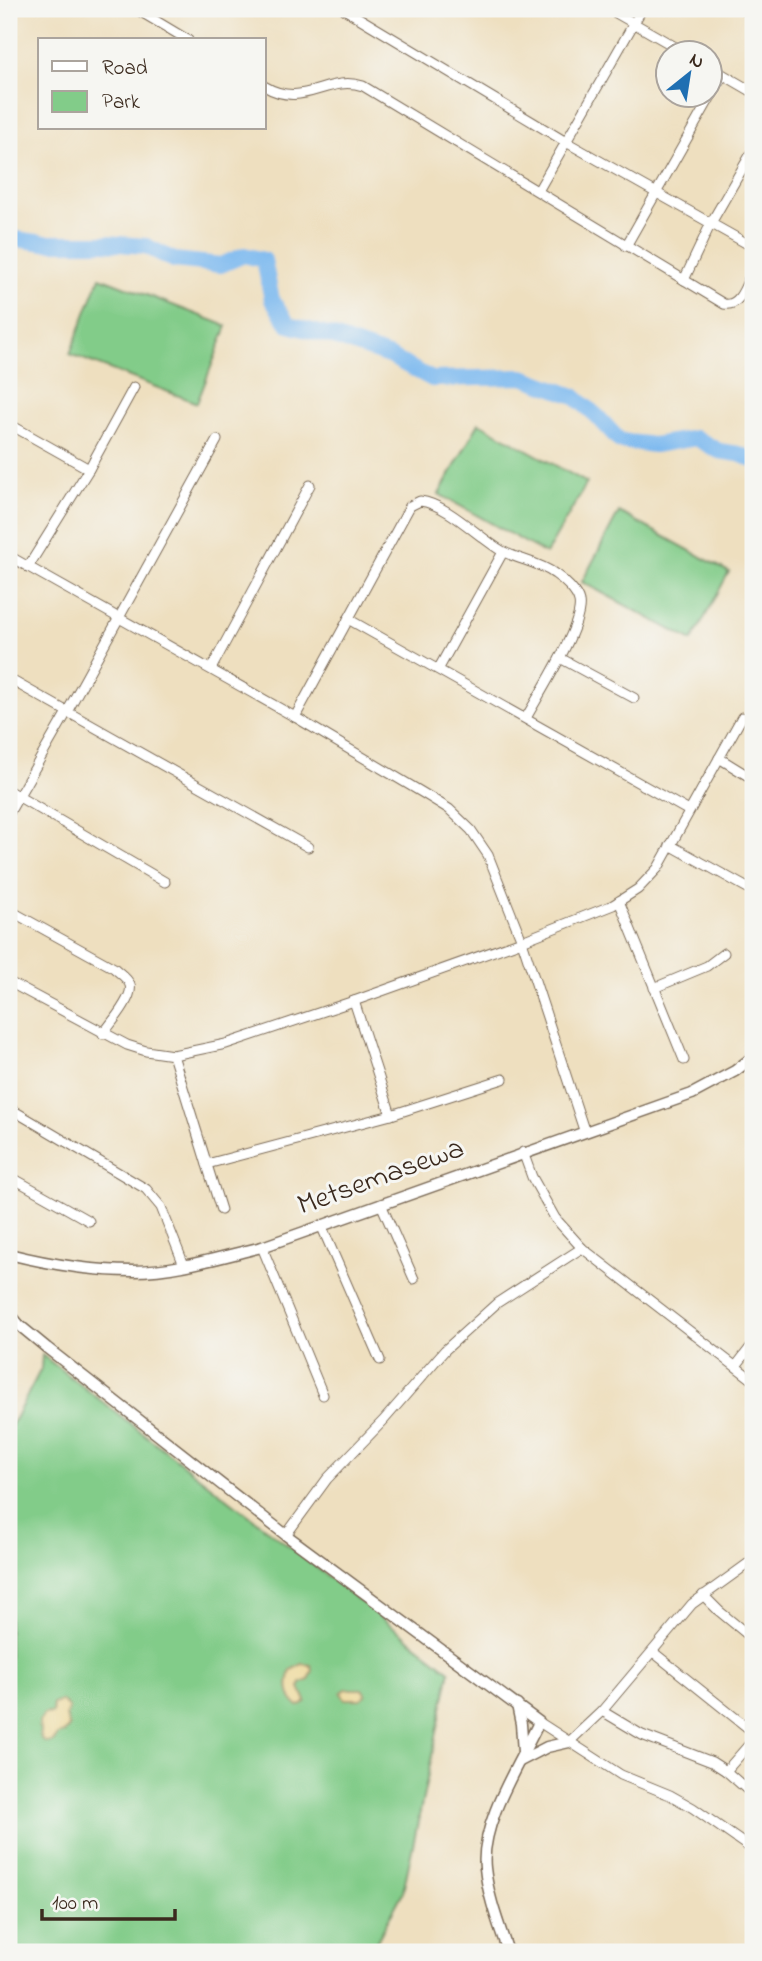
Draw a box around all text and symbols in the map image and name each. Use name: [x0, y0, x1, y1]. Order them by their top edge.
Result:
legend: [38, 38, 266, 130]
north arrow: [654, 38, 724, 108]
text: N: [684, 47, 709, 76]
text: Road: [102, 54, 148, 84]
text: Park: [102, 88, 141, 118]
street label: Metsemasewa: [291, 1127, 471, 1229]
scale bar: [42, 1877, 175, 1921]
text: 100 m: [52, 1889, 98, 1919]

